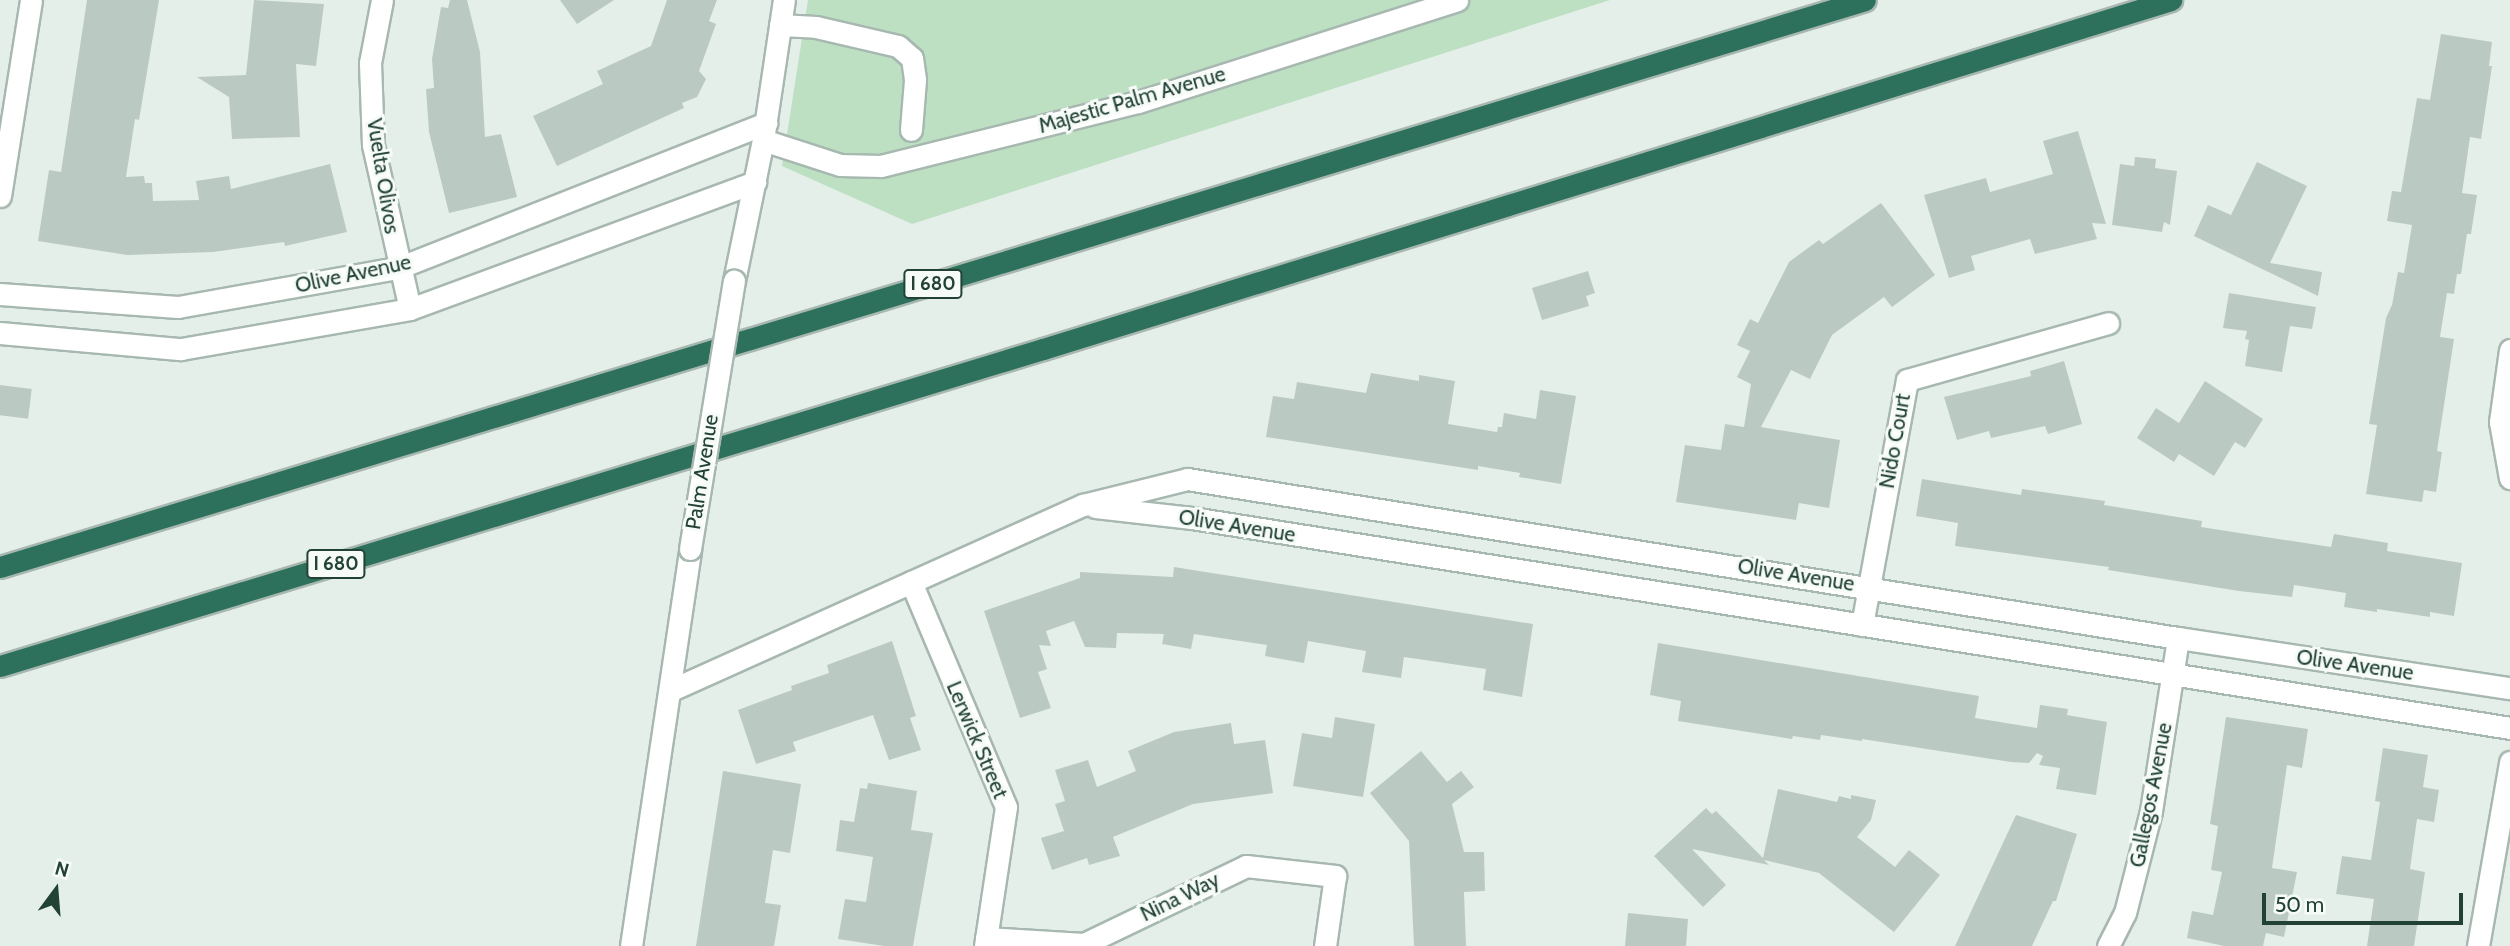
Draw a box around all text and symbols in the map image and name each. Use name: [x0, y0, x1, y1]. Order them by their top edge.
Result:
street label: Majestic Palm Avenue: [1036, 61, 1228, 139]
street label: Vuelta Olivos: [361, 117, 405, 235]
street label: Olive Avenue: [293, 249, 413, 299]
road number: I 680: [903, 268, 963, 300]
street label: Nido Court: [1874, 392, 1916, 490]
street label: Palm Avenue: [680, 413, 724, 531]
street label: Olive Avenue: [1177, 504, 1297, 548]
road number: I 680: [306, 548, 366, 580]
street label: Olive Avenue: [1736, 553, 1856, 597]
street label: Olive Avenue: [2295, 644, 2415, 686]
street label: Lerwick Street: [941, 678, 1013, 802]
street label: Gallegos Avenue: [2125, 721, 2177, 869]
north arrow: [21, 855, 91, 925]
text: N: [52, 856, 72, 882]
street label: Nina Way: [1136, 867, 1224, 927]
scale bar: [2265, 880, 2466, 924]
text: 50 m: [2275, 892, 2324, 917]

